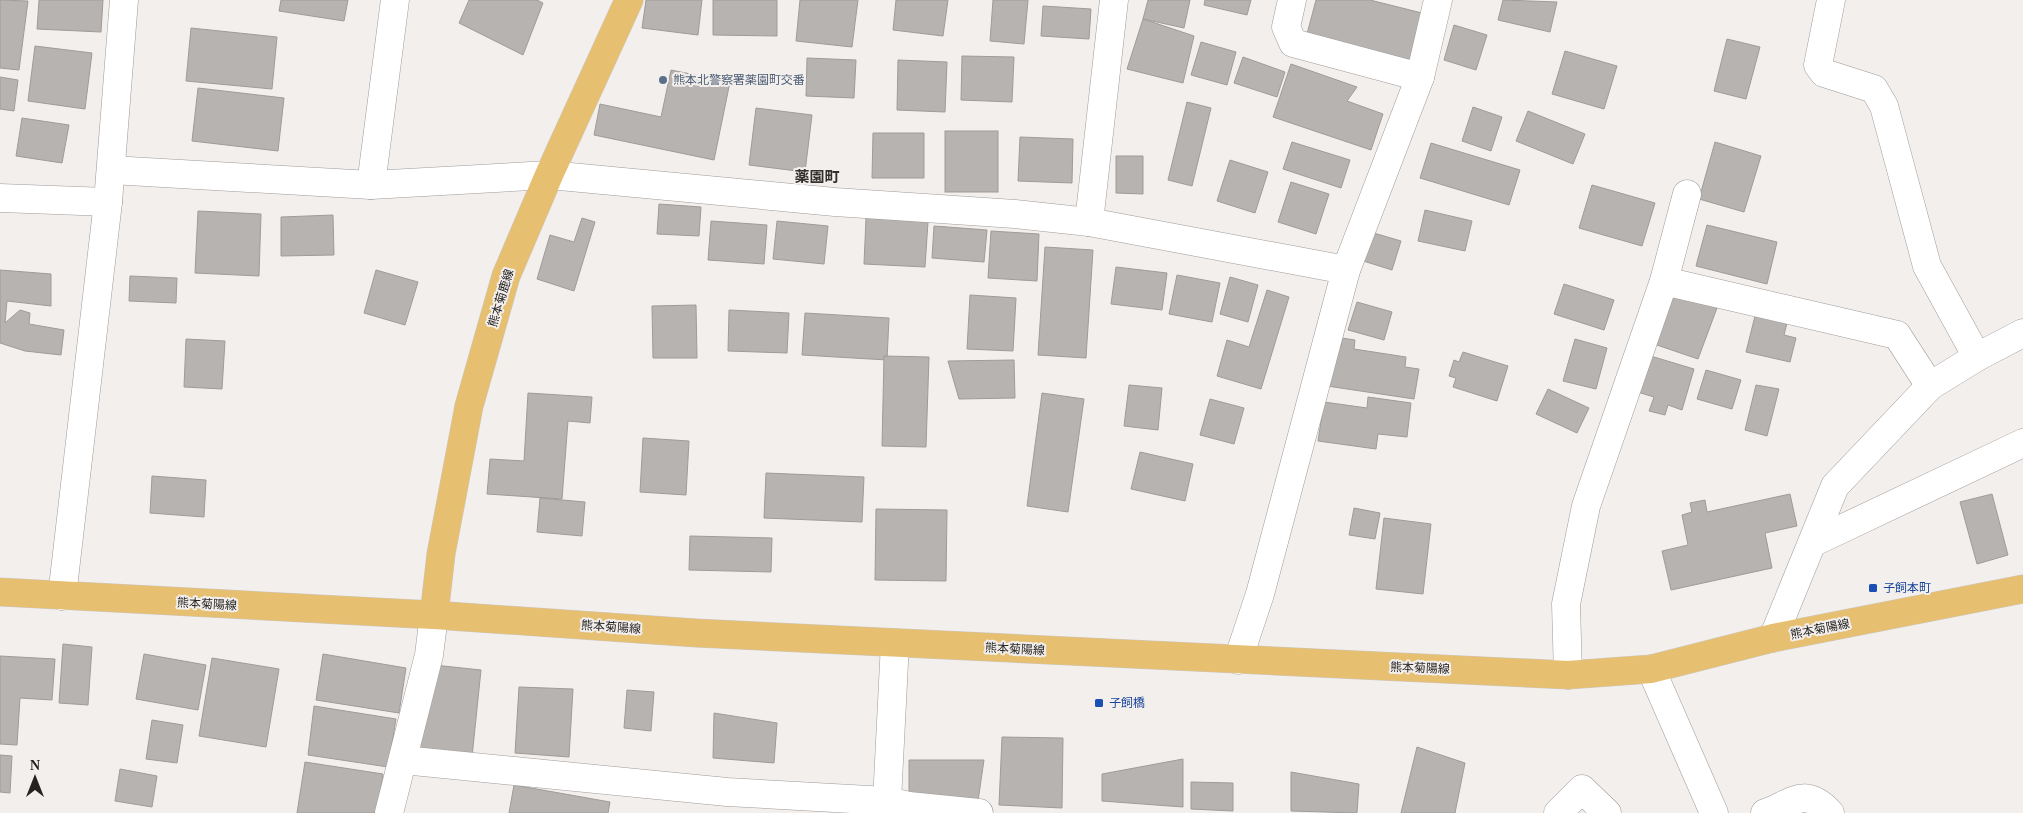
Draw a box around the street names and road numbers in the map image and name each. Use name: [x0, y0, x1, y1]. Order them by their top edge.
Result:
street label: 熊本菊鹿線: [486, 267, 516, 329]
street label: 熊本菊陽線: [177, 595, 237, 613]
street label: 熊本菊陽線: [1789, 616, 1851, 642]
street label: 熊本菊陽線: [581, 618, 641, 636]
street label: 熊本菊陽線: [985, 640, 1045, 658]
street label: 熊本菊陽線: [1390, 660, 1450, 676]

